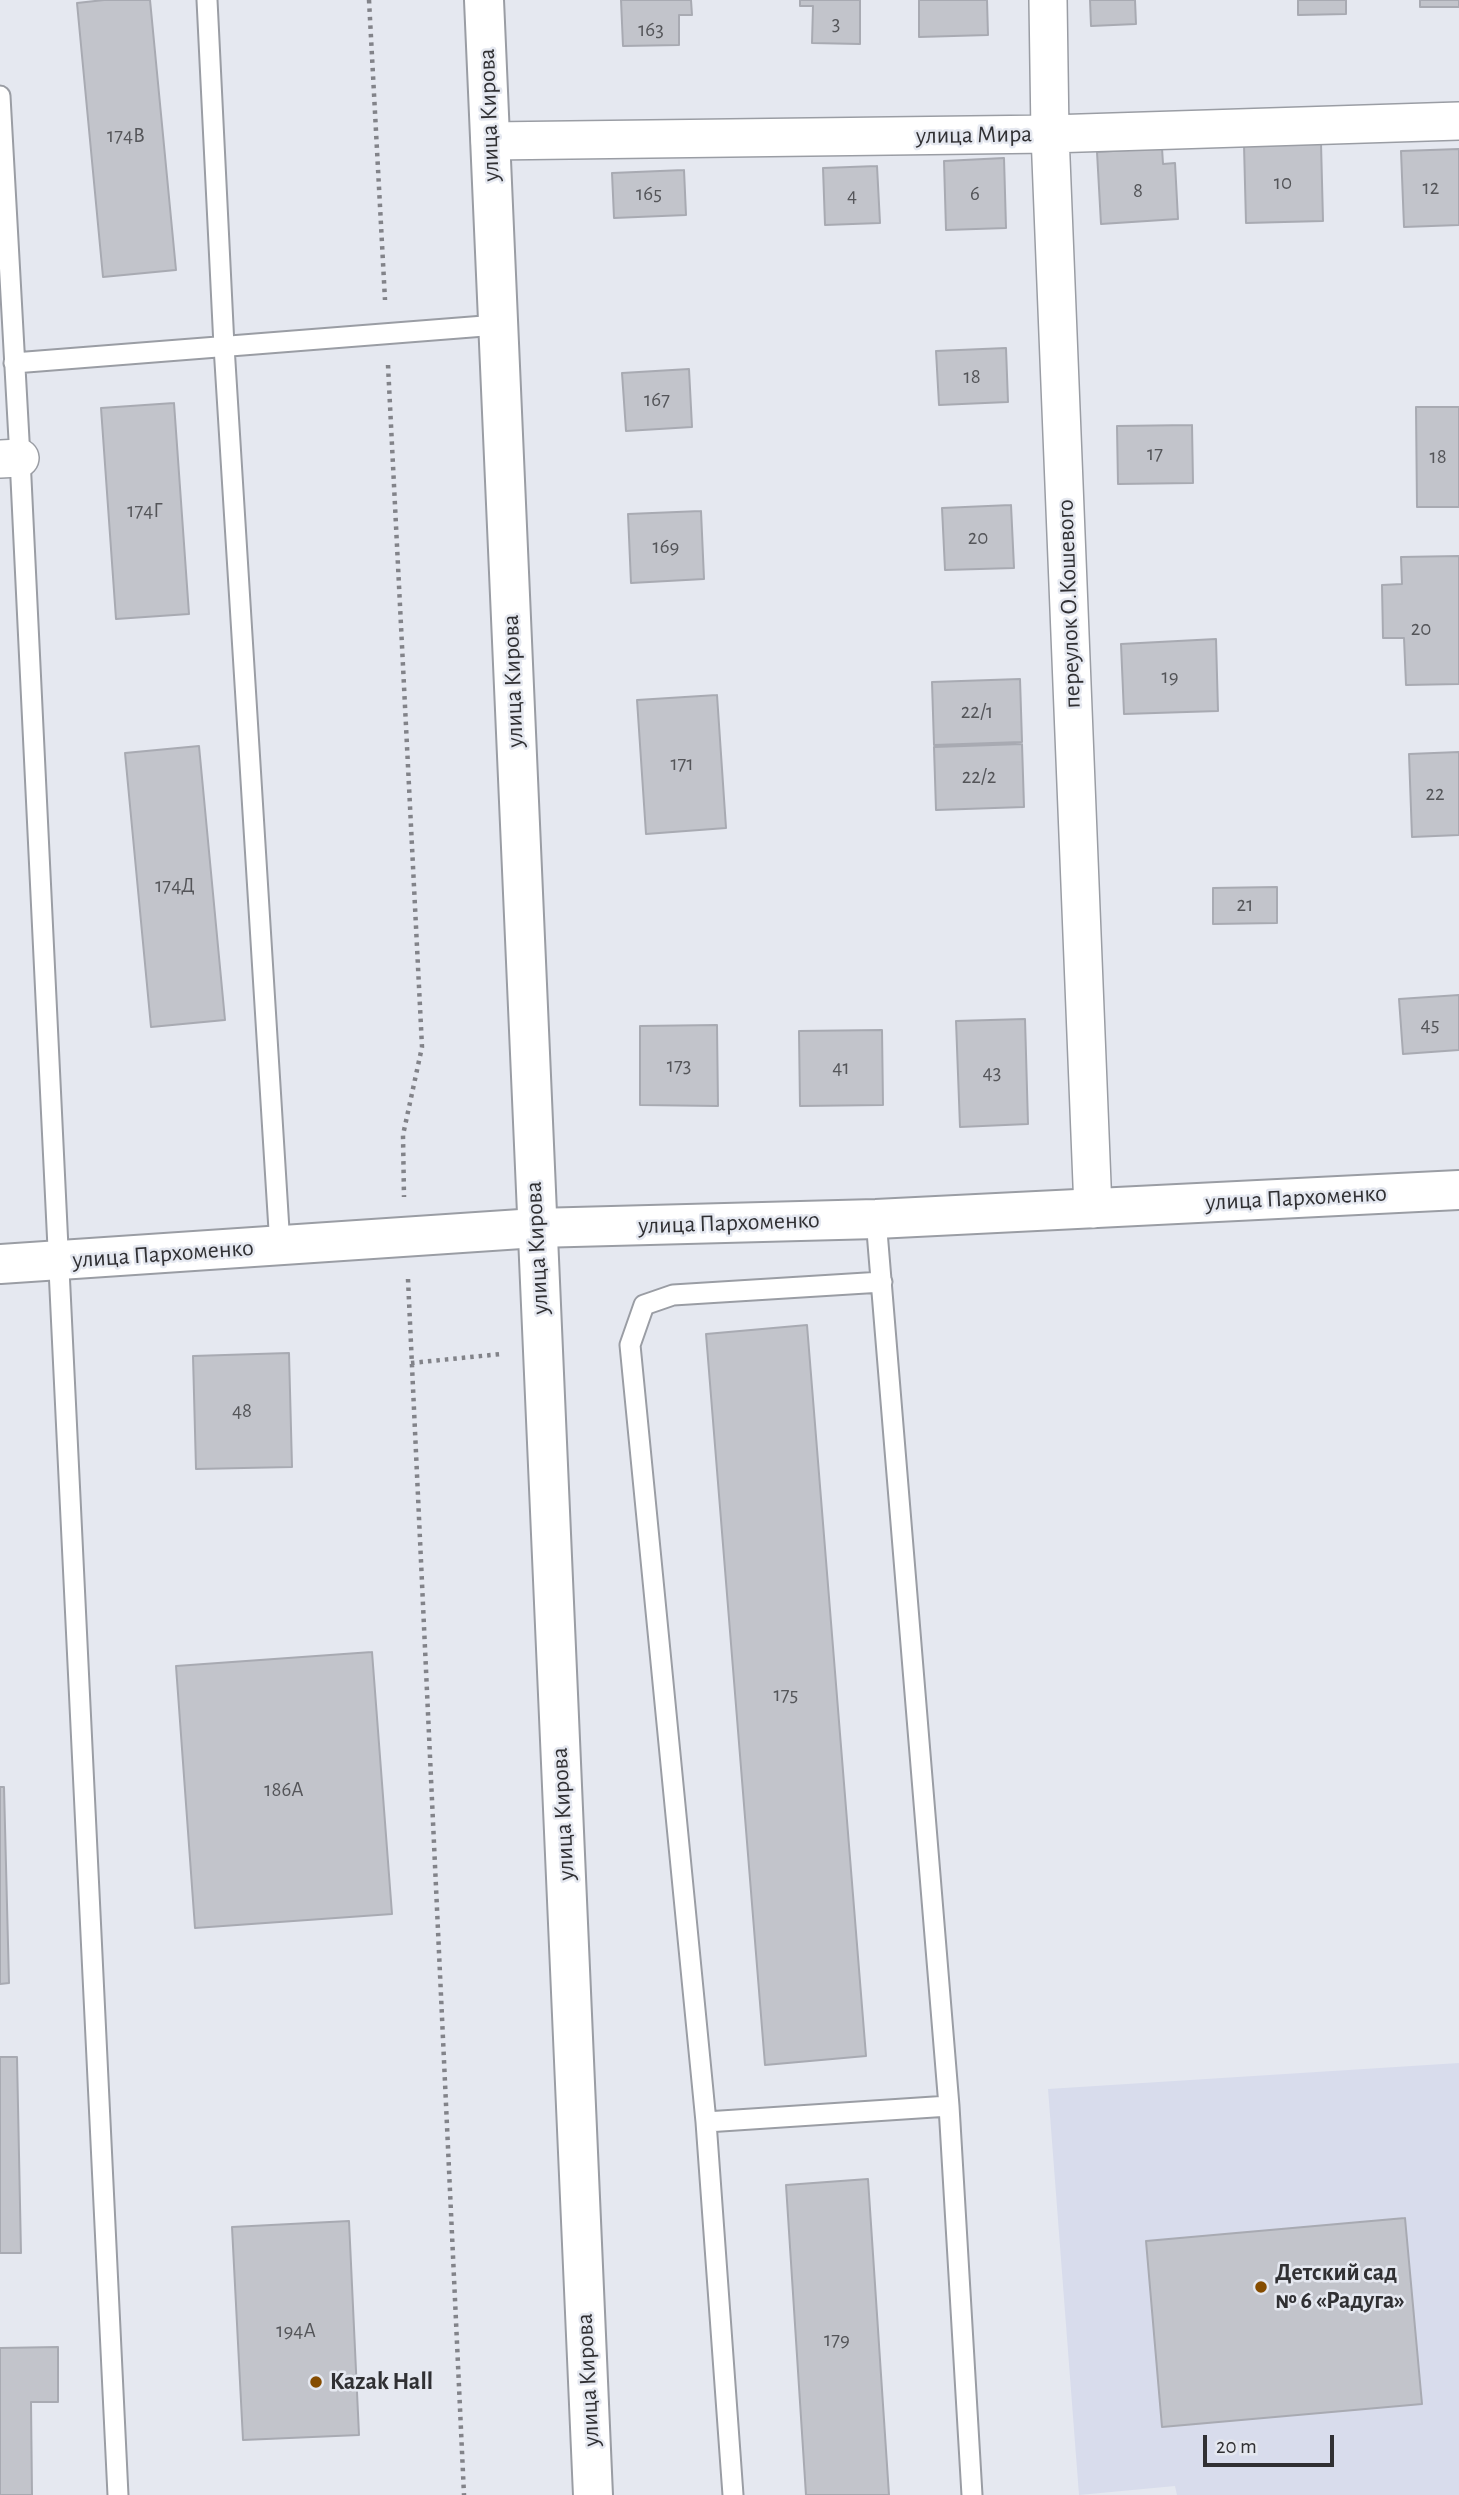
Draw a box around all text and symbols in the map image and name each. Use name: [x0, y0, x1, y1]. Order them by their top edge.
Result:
house number: 3: [832, 11, 840, 37]
house number: 163: [638, 17, 664, 43]
street label: улица Кирова: [472, 48, 506, 182]
street label: улица Мира: [916, 120, 1032, 150]
house number: 174В: [107, 123, 145, 149]
house number: 10: [1274, 170, 1292, 196]
house number: 12: [1423, 175, 1439, 201]
house number: 8: [1133, 178, 1143, 204]
house number: 165: [636, 181, 662, 207]
house number: 6: [970, 181, 980, 207]
house number: 4: [847, 183, 857, 209]
house number: 18: [963, 364, 981, 390]
house number: 167: [644, 387, 670, 413]
house number: 17: [1147, 441, 1163, 467]
house number: 18: [1429, 444, 1447, 470]
house number: 174Г: [127, 498, 163, 524]
street label: переулок О.Кошевого: [1051, 499, 1087, 709]
house number: 20: [968, 525, 988, 551]
house number: 169: [653, 534, 679, 560]
street label: улица Кирова: [496, 614, 530, 748]
house number: 20: [1411, 616, 1431, 642]
house number: 19: [1161, 664, 1179, 690]
house number: 22/1: [961, 699, 993, 725]
house number: 171: [670, 751, 694, 777]
house number: 22/2: [962, 764, 996, 790]
house number: 22: [1425, 781, 1445, 807]
house number: 174Д: [155, 873, 195, 899]
house number: 21: [1237, 892, 1253, 918]
house number: 45: [1421, 1012, 1439, 1038]
house number: 173: [667, 1053, 691, 1079]
house number: 41: [832, 1055, 850, 1081]
house number: 43: [983, 1060, 1001, 1086]
street label: улица Пархоменко: [1205, 1179, 1387, 1217]
street label: улица Кирова: [519, 1181, 555, 1315]
street label: улица Пархоменко: [638, 1205, 820, 1241]
street label: улица Пархоменко: [71, 1233, 255, 1275]
house number: 48: [232, 1398, 252, 1424]
house number: 175: [774, 1682, 798, 1708]
street label: улица Кирова: [545, 1747, 581, 1881]
house number: 186А: [264, 1777, 304, 1803]
place label: Детский сад № 6 «Радуга»: [1275, 2259, 1405, 2315]
marker: Детский сад № 6 «Радуга»: [1253, 2279, 1269, 2295]
street label: улица Кирова: [570, 2313, 606, 2447]
house number: 194А: [276, 2318, 316, 2344]
house number: 179: [824, 2327, 850, 2353]
place label: Kazak Hall: [330, 2368, 433, 2396]
marker: Kazak Hall: [308, 2374, 324, 2390]
scale bar: [1207, 2422, 1338, 2466]
text: 20 m: [1216, 2436, 1257, 2457]

